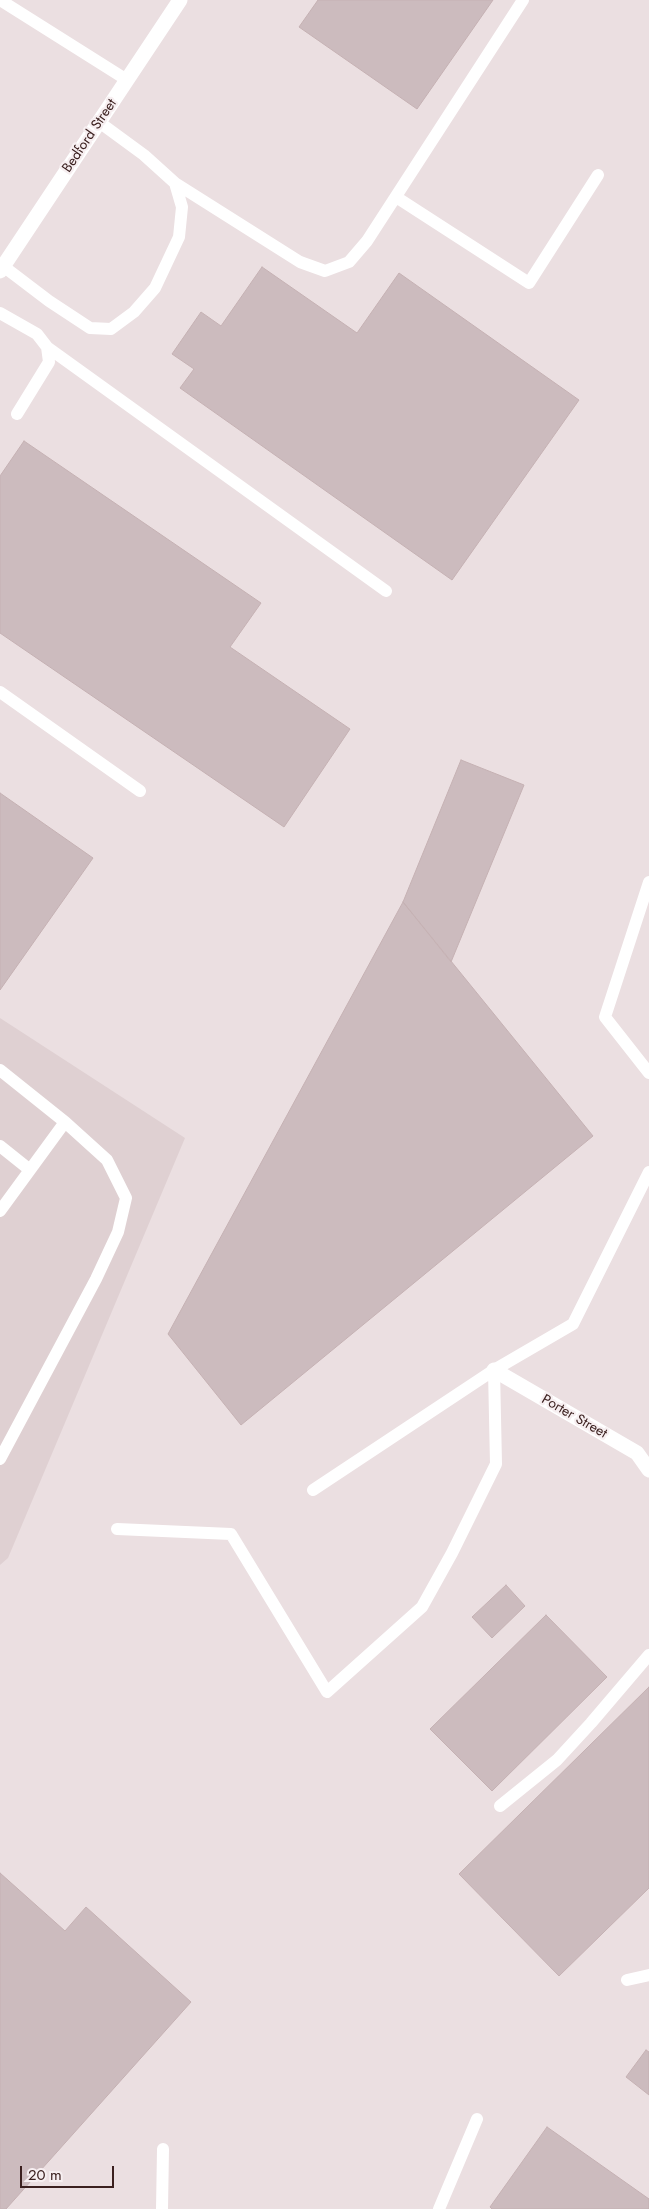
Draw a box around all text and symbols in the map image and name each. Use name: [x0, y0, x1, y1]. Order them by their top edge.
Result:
street label: Bedford Street: [59, 96, 121, 176]
street label: Porter Street: [538, 1392, 610, 1442]
scale bar: [22, 2156, 116, 2188]
text: 20 m: [28, 2164, 62, 2186]

